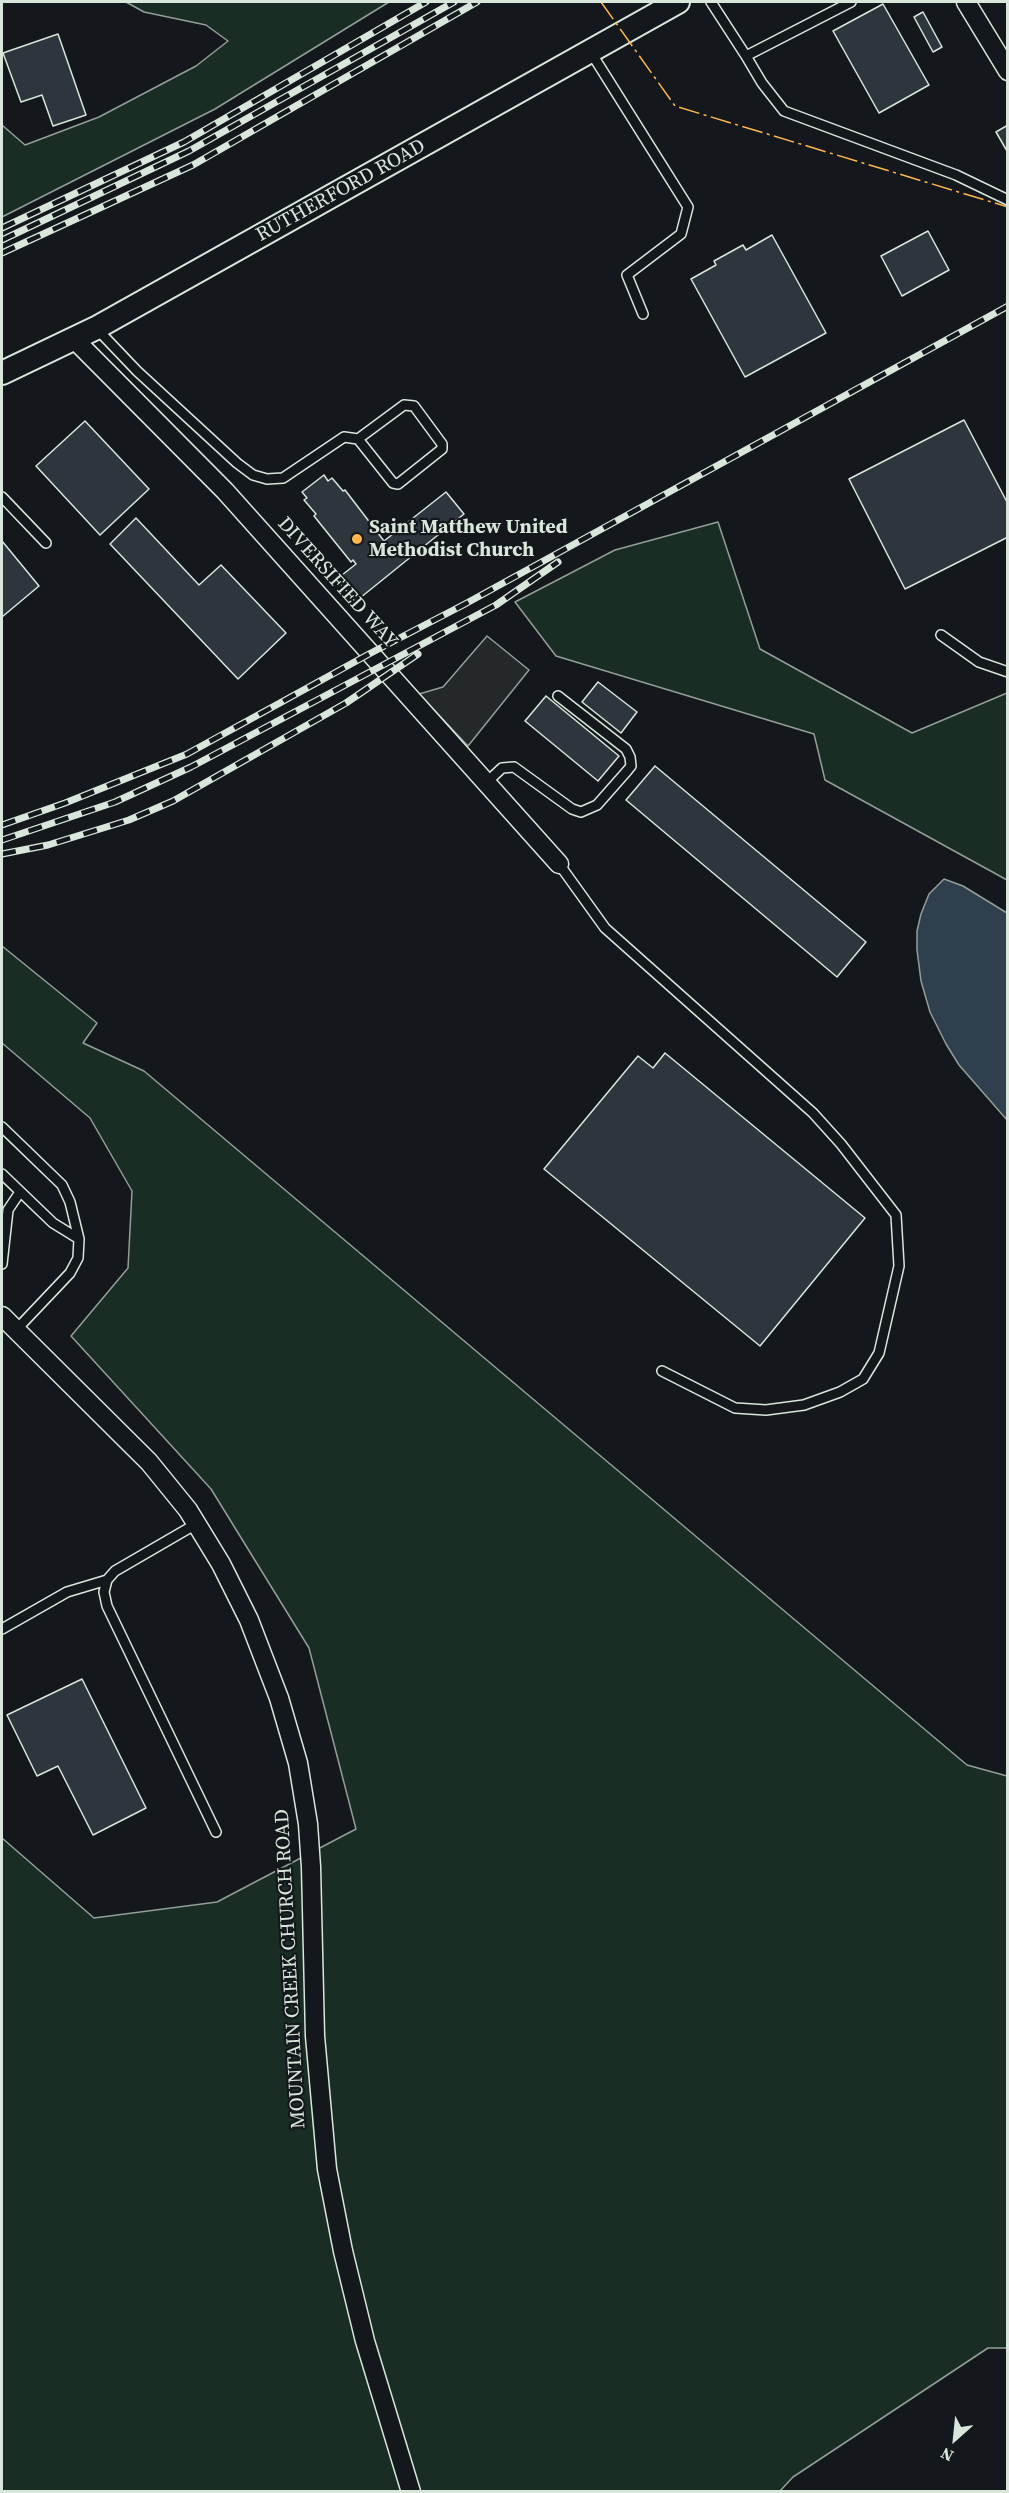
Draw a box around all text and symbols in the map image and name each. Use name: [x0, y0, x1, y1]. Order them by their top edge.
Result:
street label: RUTHERFORD ROAD: [252, 134, 430, 248]
street label: DIVERSIFIED WAY: [272, 513, 402, 653]
place label: Saint Matthew United Methodist Church: [369, 516, 568, 563]
marker: Saint Matthew United Methodist Church: [350, 532, 364, 546]
street label: MOUNTAIN CREEK CHURCH ROAD: [271, 1809, 311, 2129]
north arrow: [925, 2409, 985, 2469]
text: N: [937, 2443, 957, 2467]

